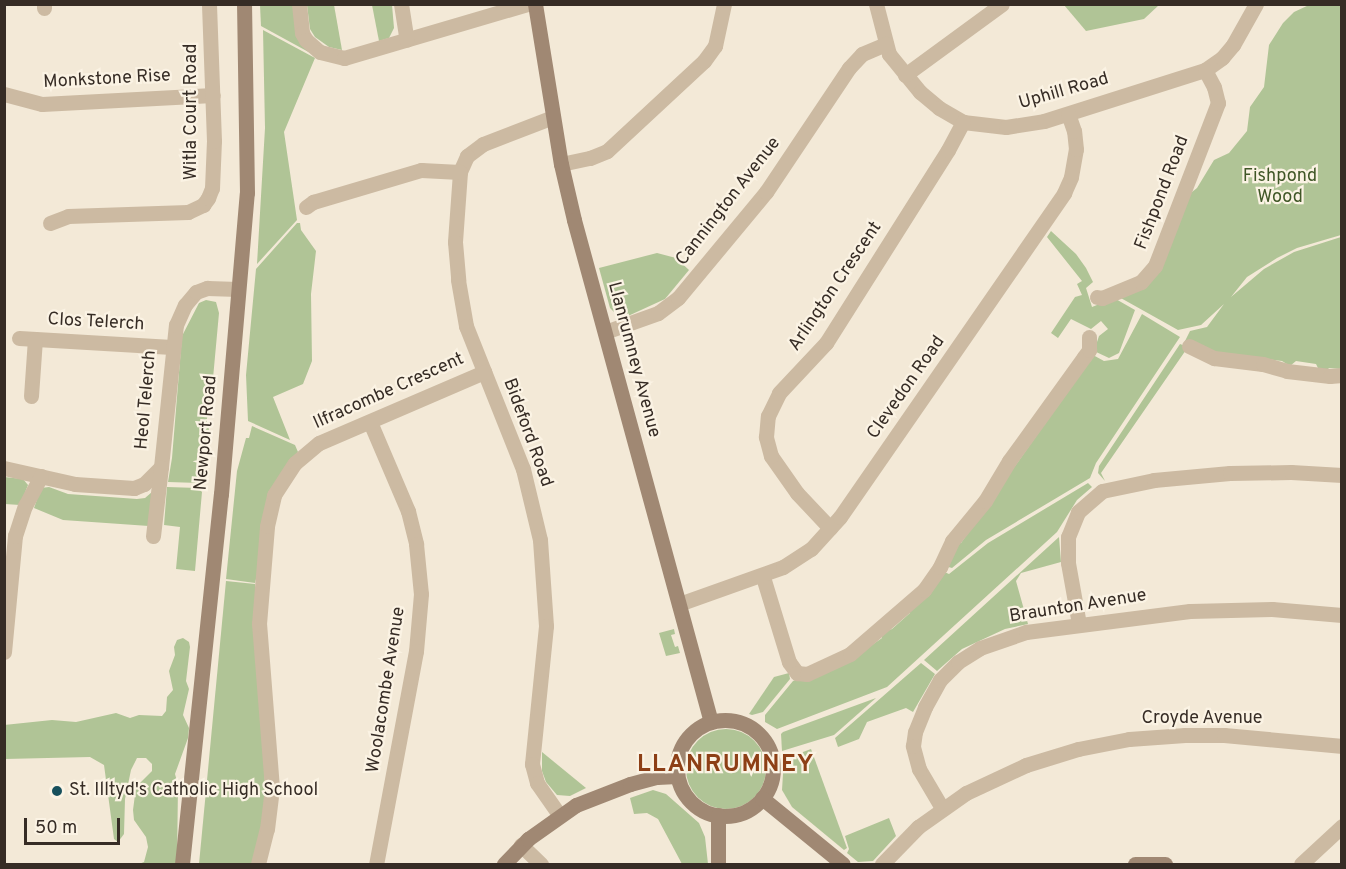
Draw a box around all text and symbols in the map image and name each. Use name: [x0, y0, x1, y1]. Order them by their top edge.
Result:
street label: Witla Court Road: [181, 44, 203, 180]
street label: Monkstone Rise: [43, 66, 171, 94]
street label: Uphill Road: [1017, 69, 1111, 115]
street label: Cannington Avenue: [672, 133, 786, 271]
street label: Fishpond Road: [1131, 133, 1195, 253]
park label: Fishpond Wood: [1243, 167, 1317, 210]
street label: Arlington Crescent: [785, 218, 887, 356]
street label: Llanrumney Avenue: [602, 279, 664, 441]
street label: Clos Telerch: [47, 310, 145, 336]
street label: Clevedon Road: [863, 332, 951, 444]
street label: Heol Telerch: [132, 349, 162, 451]
street label: Ilfracombe Crescent: [310, 349, 468, 435]
street label: Newport Road: [191, 375, 223, 491]
street label: Bideford Road: [497, 376, 557, 490]
street label: Braunton Avenue: [1008, 585, 1148, 629]
street label: Woolacombe Avenue: [363, 605, 411, 775]
street label: Croyde Avenue: [1141, 708, 1263, 730]
district label: LLANRUMNEY: [637, 752, 815, 780]
place label: St. Illtyd's Catholic High School: [69, 780, 318, 802]
marker: St. Illtyd's Catholic High School: [50, 784, 64, 798]
scale bar: [27, 806, 123, 844]
text: 50 m: [35, 817, 77, 840]

